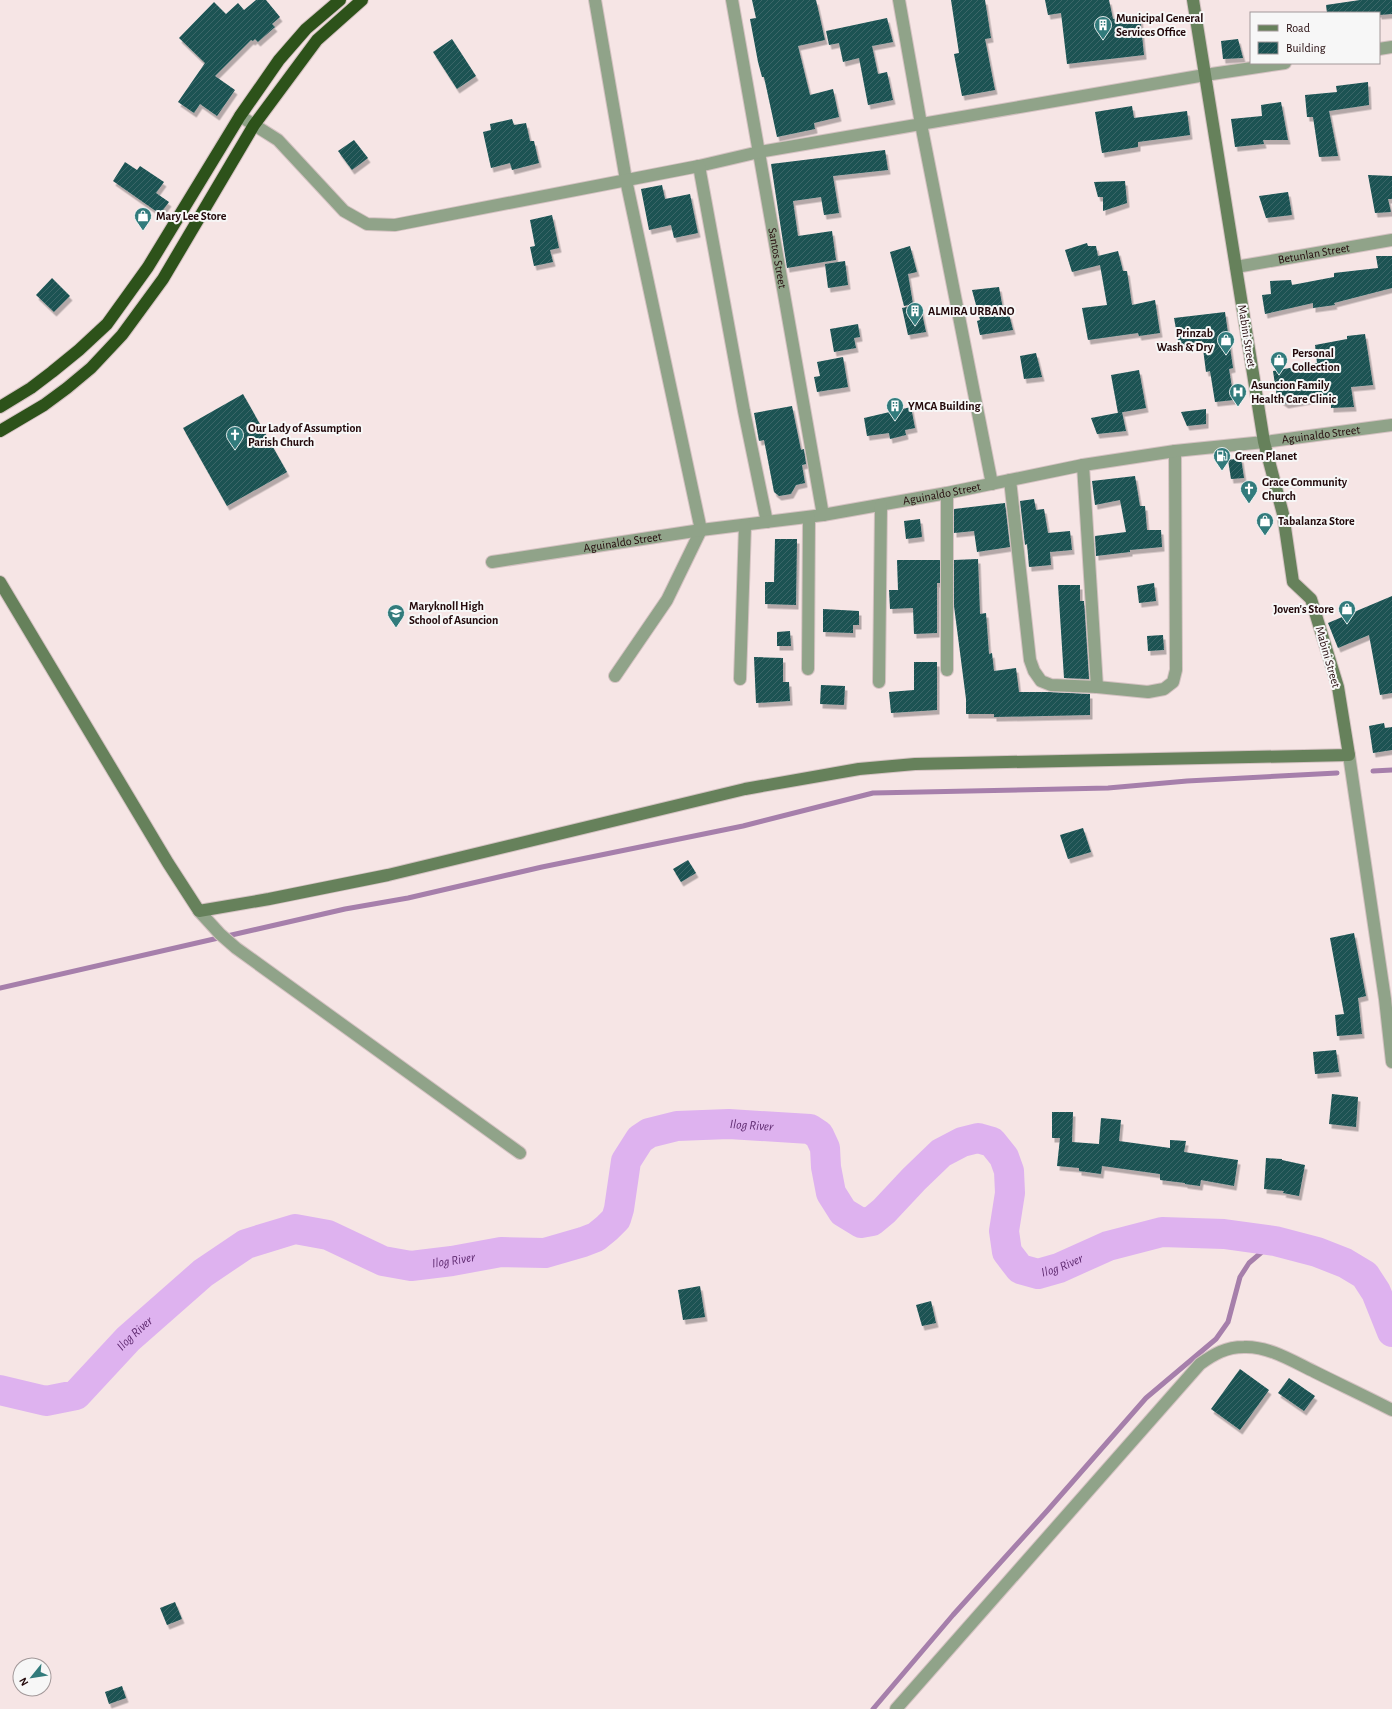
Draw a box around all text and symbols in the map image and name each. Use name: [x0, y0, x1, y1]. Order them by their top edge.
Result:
place label: Municipal General Services Office: [1116, 12, 1203, 38]
legend: [1250, 12, 1380, 64]
building icon: Municipal General Services Office: [1093, 15, 1113, 40]
text: Road: [1286, 22, 1310, 34]
text: Building: [1286, 42, 1326, 54]
shop icon: Mary Lee Store: [133, 206, 153, 231]
place label: Mary Lee Store: [156, 210, 227, 223]
street label: Santos Street: [766, 227, 789, 289]
street label: Betunlan Street: [1277, 241, 1351, 266]
building icon: ALMIRA URBANO: [905, 301, 925, 326]
street label: Mabini Street: [1236, 304, 1258, 368]
place label: ALMIRA URBANO: [928, 305, 1015, 317]
place label: Prinzab Wash & Dry: [1156, 327, 1214, 354]
shop icon: Prinzab Wash & Dry: [1216, 330, 1236, 355]
place label: Personal Collection: [1292, 347, 1340, 373]
shop icon: Personal Collection: [1269, 350, 1289, 375]
place label: Asuncion Family Health Care Clinic: [1251, 379, 1337, 405]
hospital icon: Asuncion Family Health Care Clinic: [1228, 382, 1248, 407]
building icon: YMCA Building: [885, 396, 905, 421]
place label: YMCA Building: [908, 400, 982, 412]
place label: Our Lady of Assumption Parish Church: [248, 422, 362, 448]
street label: Aguinaldo Street: [1281, 423, 1361, 446]
church icon: Our Lady of Assumption Parish Church: [225, 425, 245, 450]
fuel station icon: Green Planet: [1212, 446, 1232, 471]
place label: Green Planet: [1235, 450, 1297, 462]
place label: Grace Community Church: [1262, 476, 1348, 502]
church icon: Grace Community Church: [1239, 479, 1259, 504]
street label: Aguinaldo Street: [902, 480, 982, 507]
shop icon: Tabalanza Store: [1255, 511, 1275, 536]
place label: Tabalanza Store: [1278, 515, 1355, 527]
street label: Aguinaldo Street: [583, 530, 663, 554]
shop icon: Joven's Store: [1337, 599, 1357, 624]
place label: Maryknoll High School of Asuncion: [409, 600, 498, 626]
school or university icon: Maryknoll High School of Asuncion: [386, 603, 406, 628]
place label: Joven's Store: [1273, 603, 1334, 615]
street label: Mabini Street: [1314, 625, 1343, 689]
water label: Ilog River: [729, 1118, 774, 1133]
water label: Ilog River: [431, 1250, 477, 1270]
water label: Ilog River: [1040, 1251, 1085, 1279]
water label: Ilog River: [114, 1314, 156, 1353]
north arrow: [12, 1657, 52, 1697]
text: N: [17, 1676, 30, 1688]

